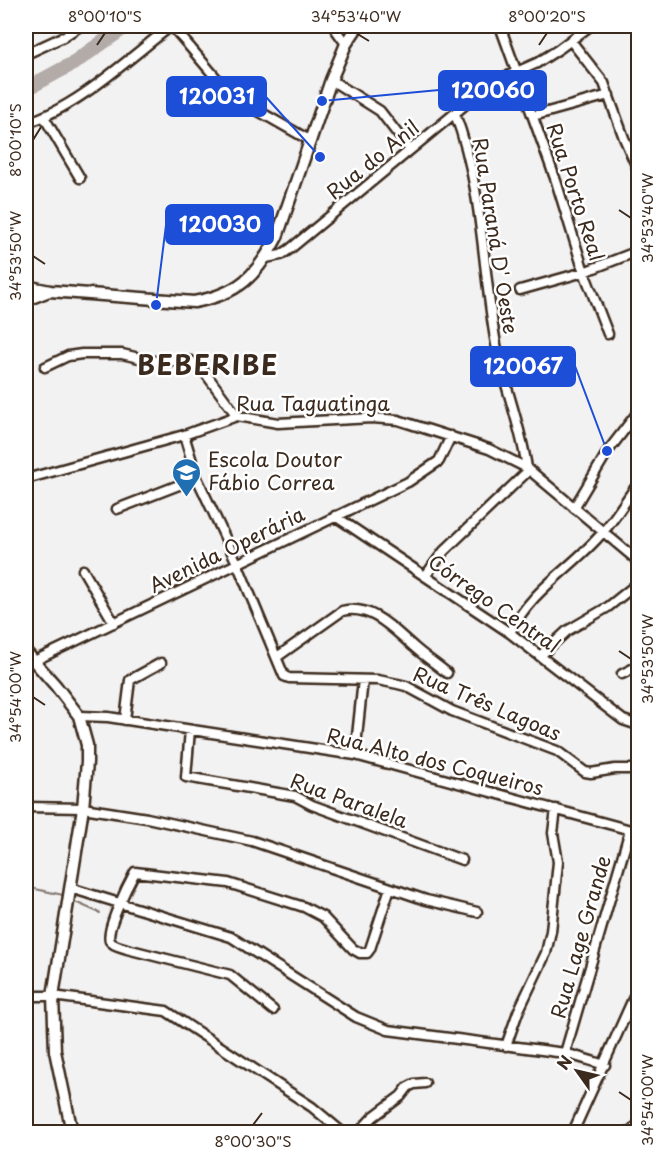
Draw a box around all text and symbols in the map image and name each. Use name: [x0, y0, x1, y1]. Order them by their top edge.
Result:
text: 8°00'10"S: [68, 4, 142, 27]
text: 34°53'40"W: [311, 4, 402, 27]
text: 8°00'20"S: [508, 4, 586, 27]
callout: 120060: [439, 71, 546, 110]
text: 120060: [451, 73, 535, 105]
callout: 120031: [167, 77, 266, 116]
text: 120031: [179, 79, 255, 111]
text: 8°00'10"S: [3, 103, 26, 177]
street label: Rua do Anil: [320, 112, 425, 206]
street label: Rua Porto Real: [540, 119, 612, 265]
street label: Rua Paraná D' Oeste: [466, 136, 526, 336]
text: 34°53'40"W: [635, 172, 658, 263]
callout: 120030: [166, 205, 273, 244]
text: 120030: [179, 207, 261, 239]
text: 34°53'50"W: [3, 210, 26, 301]
district label: BEBERIBE: [137, 345, 279, 384]
callout: 120067: [471, 347, 575, 386]
text: 120067: [483, 349, 564, 381]
street label: Rua Taguatinga: [236, 388, 390, 418]
place label: Escola Doutor Fábio Correa: [208, 444, 343, 497]
school or university icon: Escola Doutor Fábio Correa: [171, 456, 203, 498]
street label: Avenida Operária: [144, 498, 310, 600]
street label: Córrego Central: [423, 546, 567, 660]
text: 34°53'50"W: [635, 613, 658, 704]
text: 34°54'00"W: [3, 650, 26, 743]
street label: Rua Três Lagoas: [409, 658, 566, 748]
street label: Rua Alto dos Coqueiros: [324, 720, 547, 802]
street label: Rua Paralela: [286, 765, 413, 835]
street label: Rua Lage Grande: [542, 852, 618, 1022]
north arrow: [547, 1041, 607, 1101]
text: N: [550, 1050, 577, 1074]
text: 34°54'00"W: [635, 1053, 658, 1146]
text: 8°00'30"S: [214, 1129, 292, 1152]

